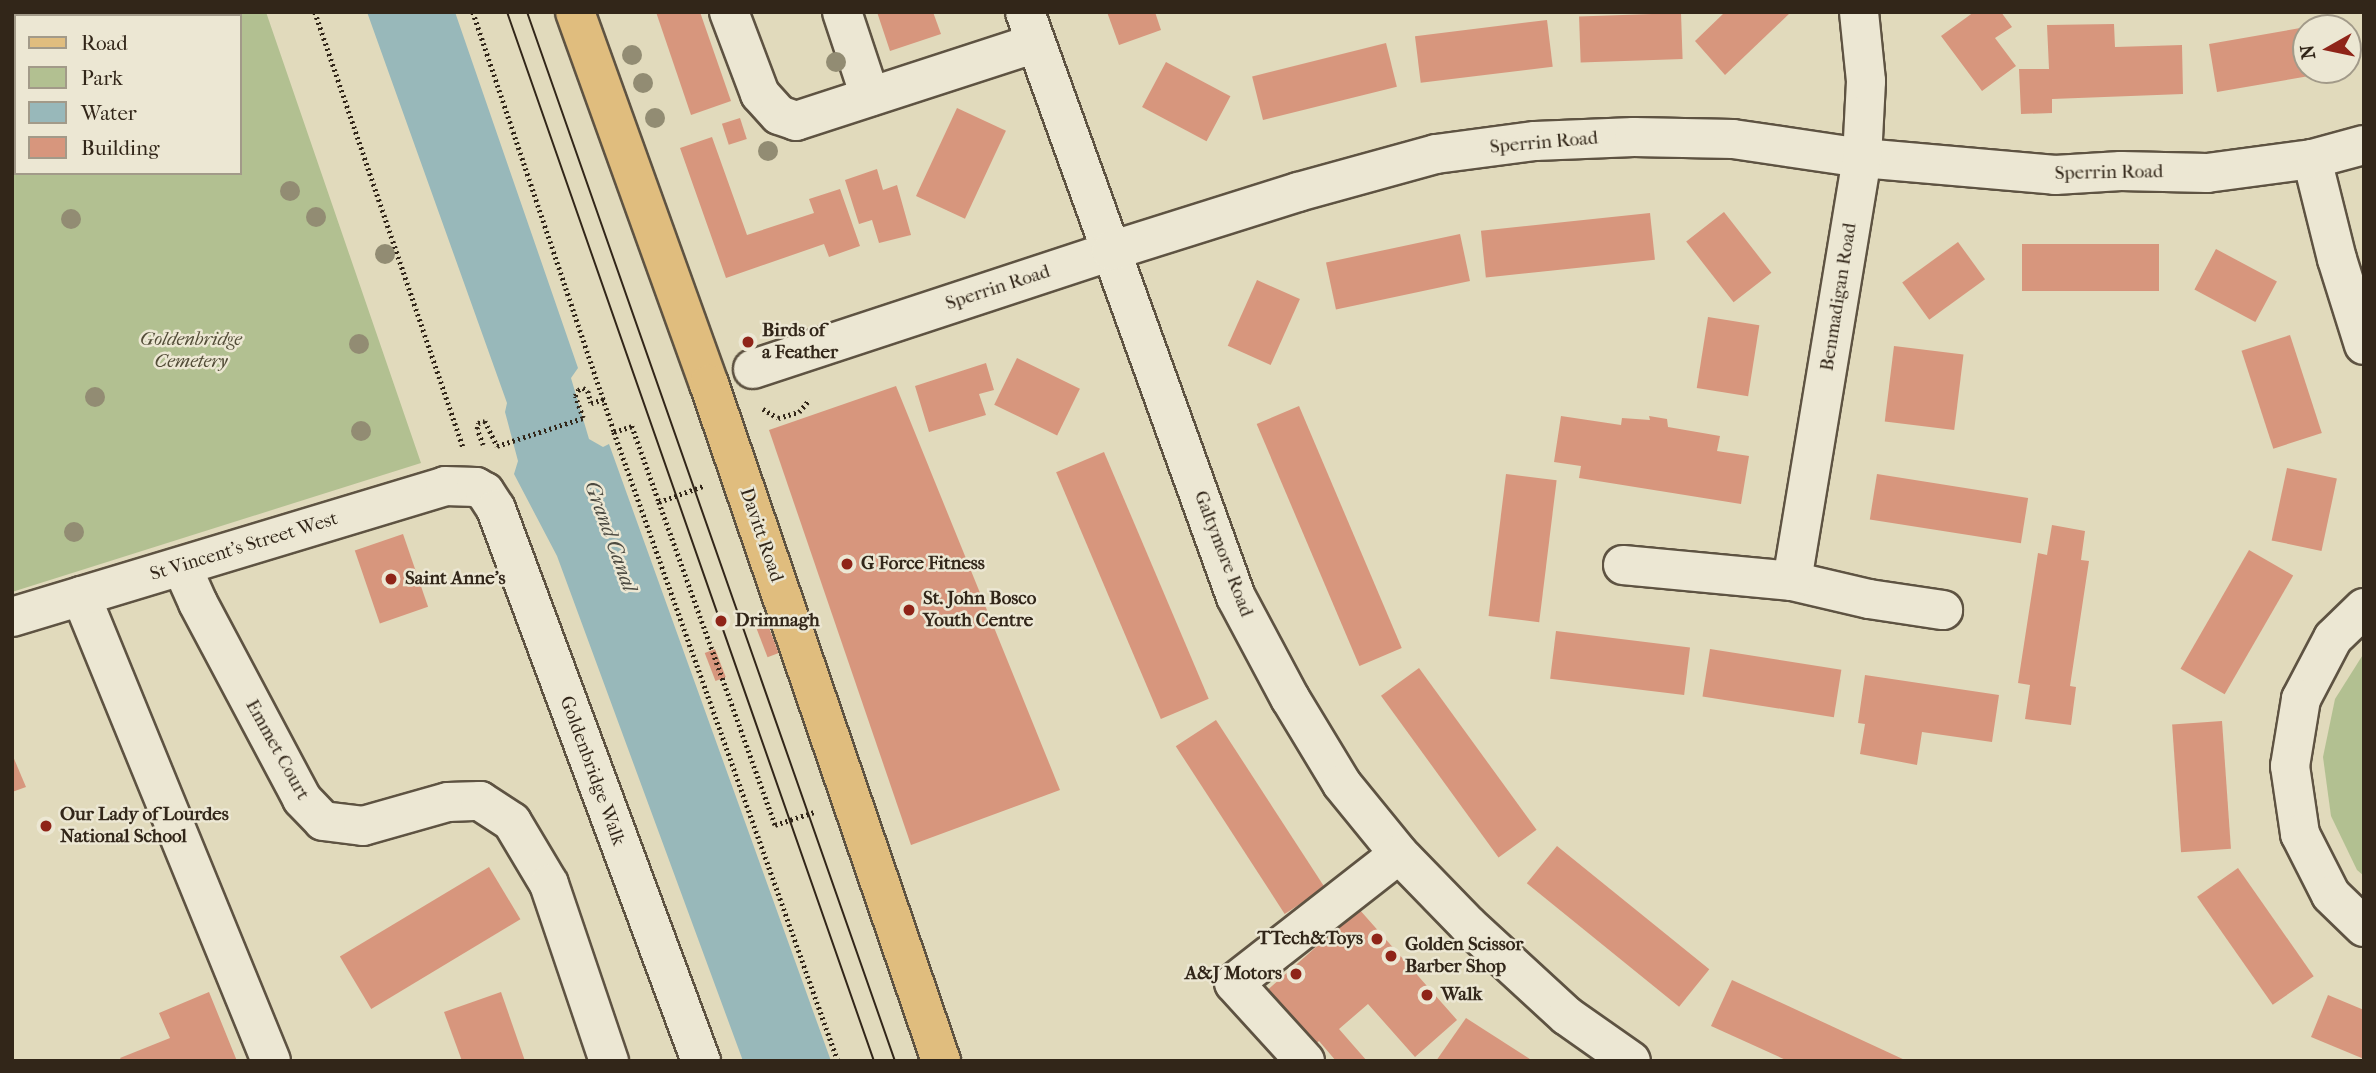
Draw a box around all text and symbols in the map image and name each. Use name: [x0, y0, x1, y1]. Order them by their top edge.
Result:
legend: [14, 14, 242, 175]
north arrow: [2292, 14, 2362, 84]
text: Road: [81, 31, 128, 55]
text: N: [2296, 43, 2320, 61]
text: Park: [81, 66, 123, 90]
text: Water: [81, 101, 137, 125]
street label: Sperrin Road: [1489, 127, 1599, 159]
text: Building: [81, 136, 159, 160]
street label: Sperrin Road: [2054, 161, 2164, 185]
street label: Benmadigan Road: [1816, 221, 1862, 373]
street label: Sperrin Road: [943, 260, 1053, 316]
place label: Birds of a Feather: [762, 320, 838, 364]
park label: Goldenbridge Cemetery: [140, 329, 242, 373]
marker: Birds of a Feather: [740, 334, 756, 350]
water label: Grand Canal: [579, 477, 643, 595]
street label: Davitt Road: [734, 485, 788, 585]
street label: Galtymore Road: [1189, 488, 1257, 620]
street label: St Vincent's Street West: [148, 508, 340, 586]
place label: G Force Fitness: [861, 553, 985, 575]
marker: G Force Fitness: [839, 556, 855, 572]
place label: Saint Anne's: [405, 568, 506, 590]
marker: Saint Anne's: [383, 571, 399, 587]
place label: St. John Bosco Youth Centre: [923, 588, 1036, 632]
marker: St. John Bosco Youth Centre: [901, 602, 917, 618]
place label: Drimnagh: [735, 610, 820, 632]
marker: Drimnagh: [713, 613, 729, 629]
street label: Goldenbridge Walk: [554, 693, 630, 849]
street label: Emmet Court: [240, 696, 314, 804]
place label: Our Lady of Lourdes National School: [60, 804, 229, 848]
marker: Our Lady of Lourdes National School: [38, 818, 54, 834]
place label: TTech&Toys: [1257, 928, 1363, 950]
marker: TTech&Toys: [1369, 931, 1385, 947]
place label: Golden Scissor Barber Shop: [1405, 934, 1523, 978]
marker: Golden Scissor Barber Shop: [1383, 948, 1399, 964]
place label: A&J Motors: [1185, 963, 1282, 985]
marker: A&J Motors: [1288, 966, 1304, 982]
place label: Walk: [1441, 984, 1482, 1006]
marker: Walk: [1419, 987, 1435, 1003]

